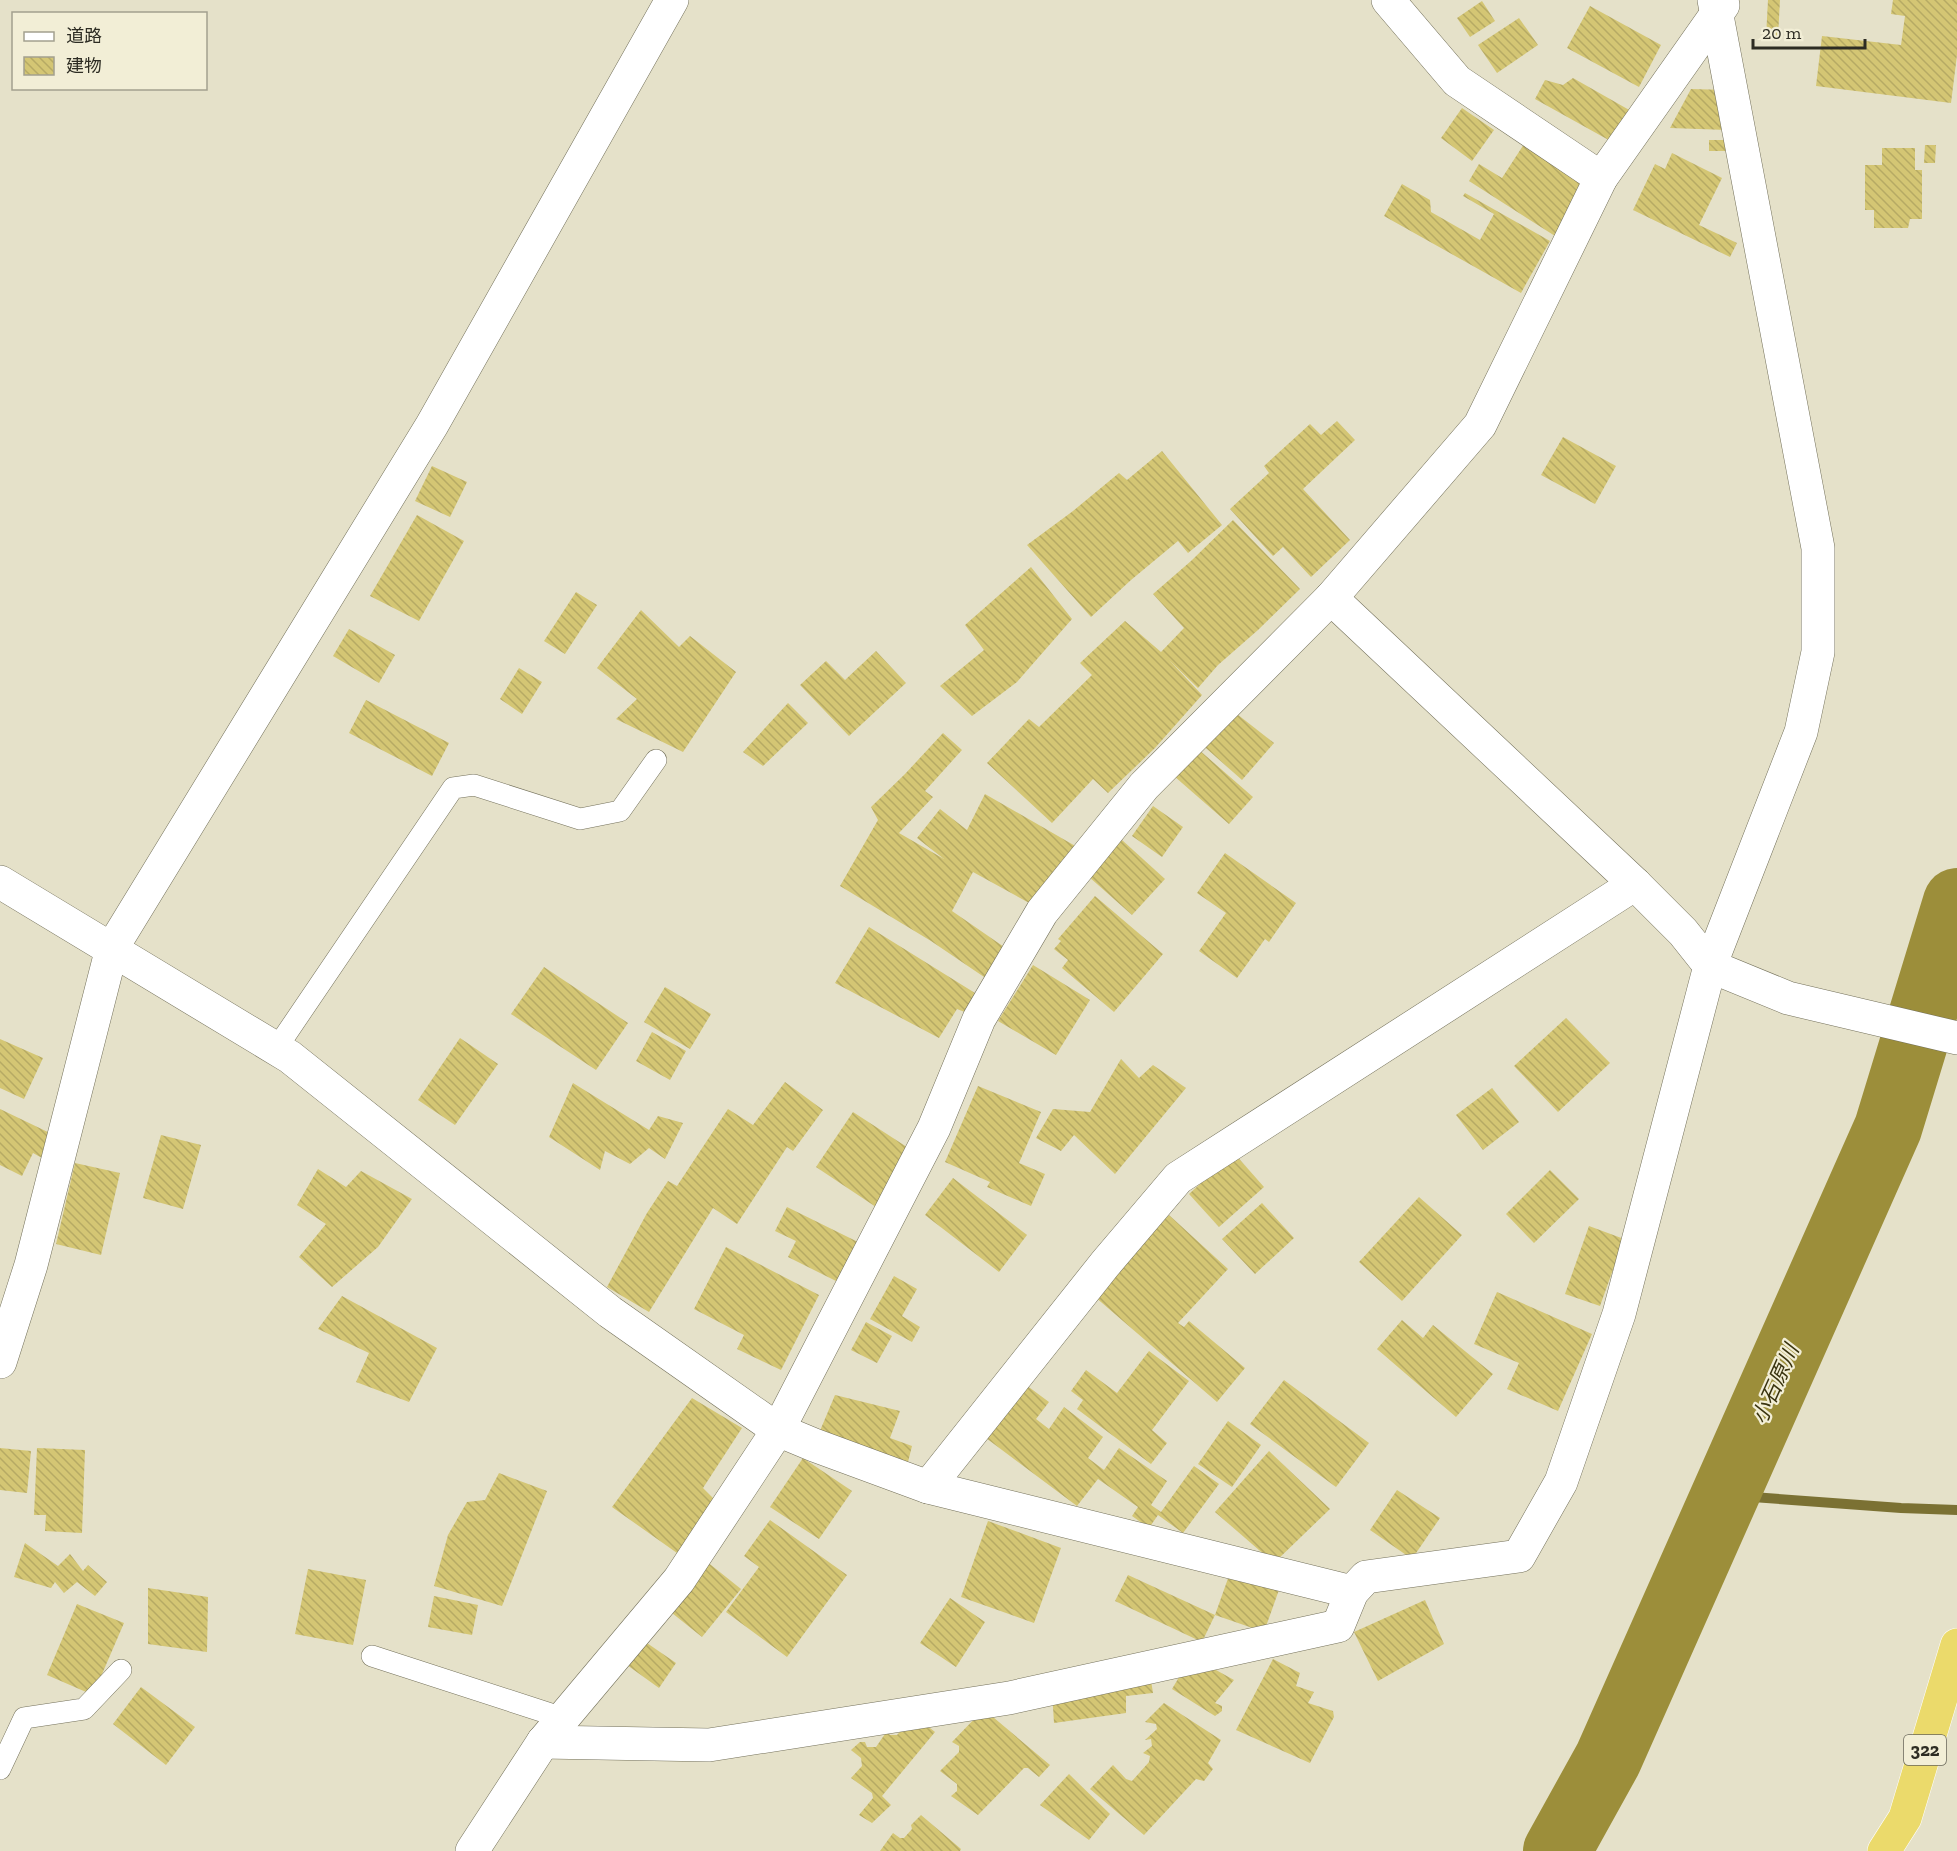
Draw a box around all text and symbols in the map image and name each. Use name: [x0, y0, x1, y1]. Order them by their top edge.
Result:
legend: [12, 12, 207, 90]
scale bar: [1753, 12, 1866, 50]
text: 20 m: [1762, 22, 1802, 44]
text: 道路: [66, 25, 102, 47]
text: 建物: [66, 55, 102, 77]
water label: 小石原川: [1746, 1339, 1804, 1427]
road number: 322: [1904, 1735, 1946, 1765]

